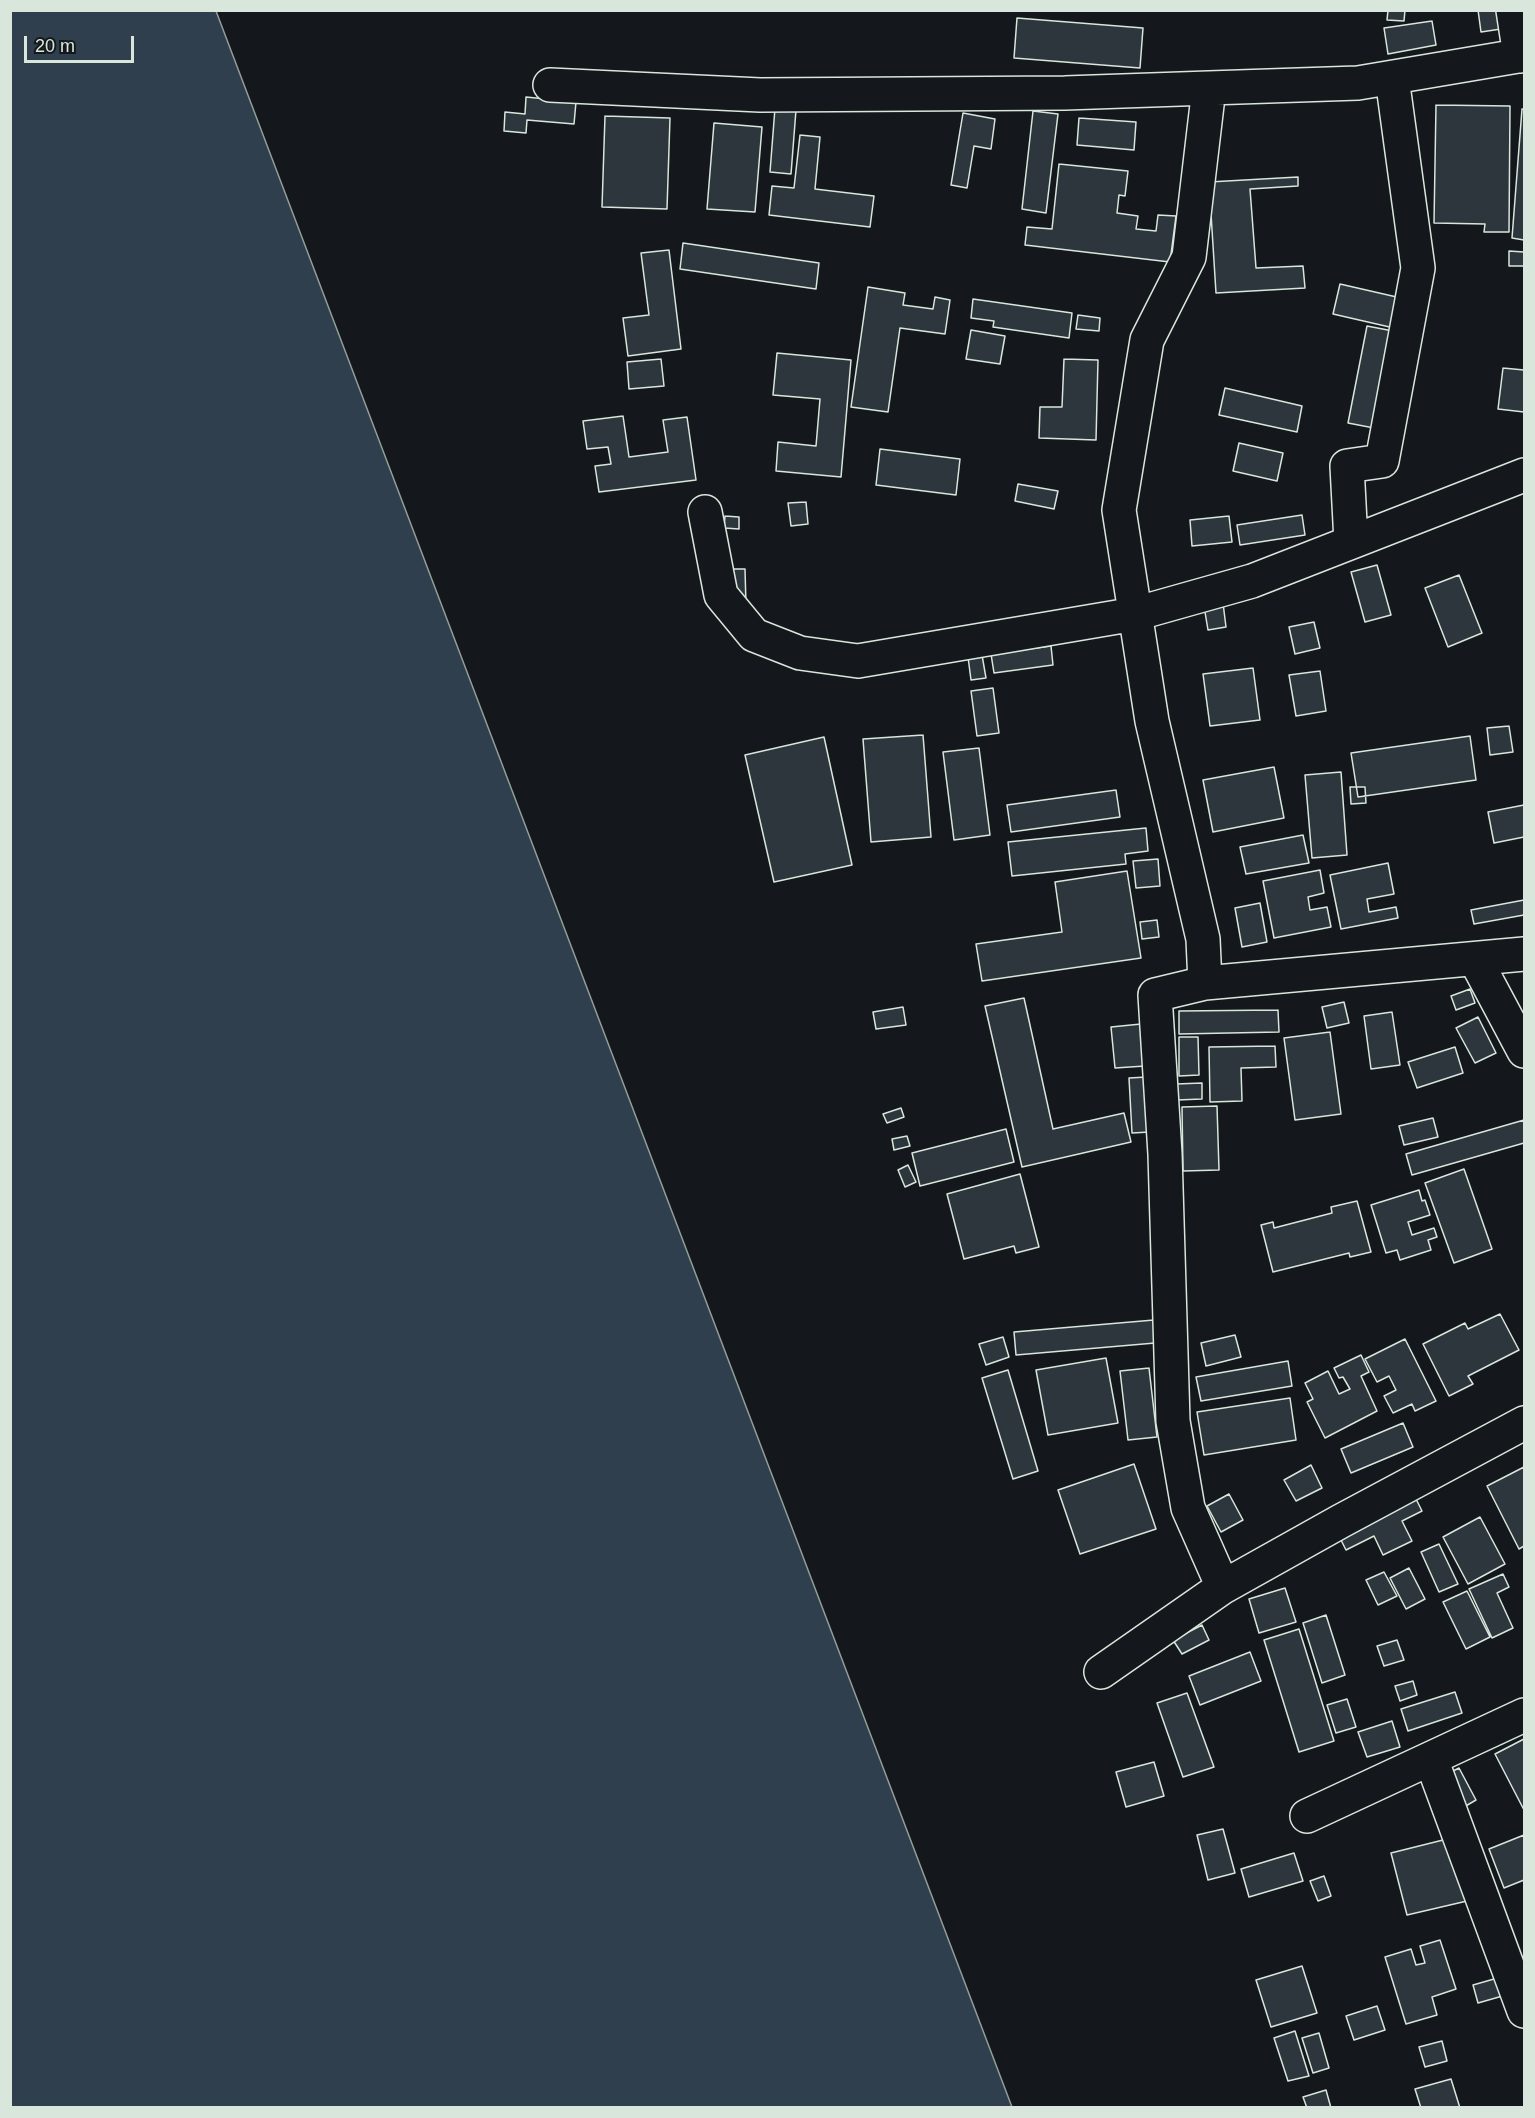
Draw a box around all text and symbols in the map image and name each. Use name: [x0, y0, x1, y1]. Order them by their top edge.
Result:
scale bar: [27, 24, 136, 62]
text: 20 m: [35, 36, 75, 56]

